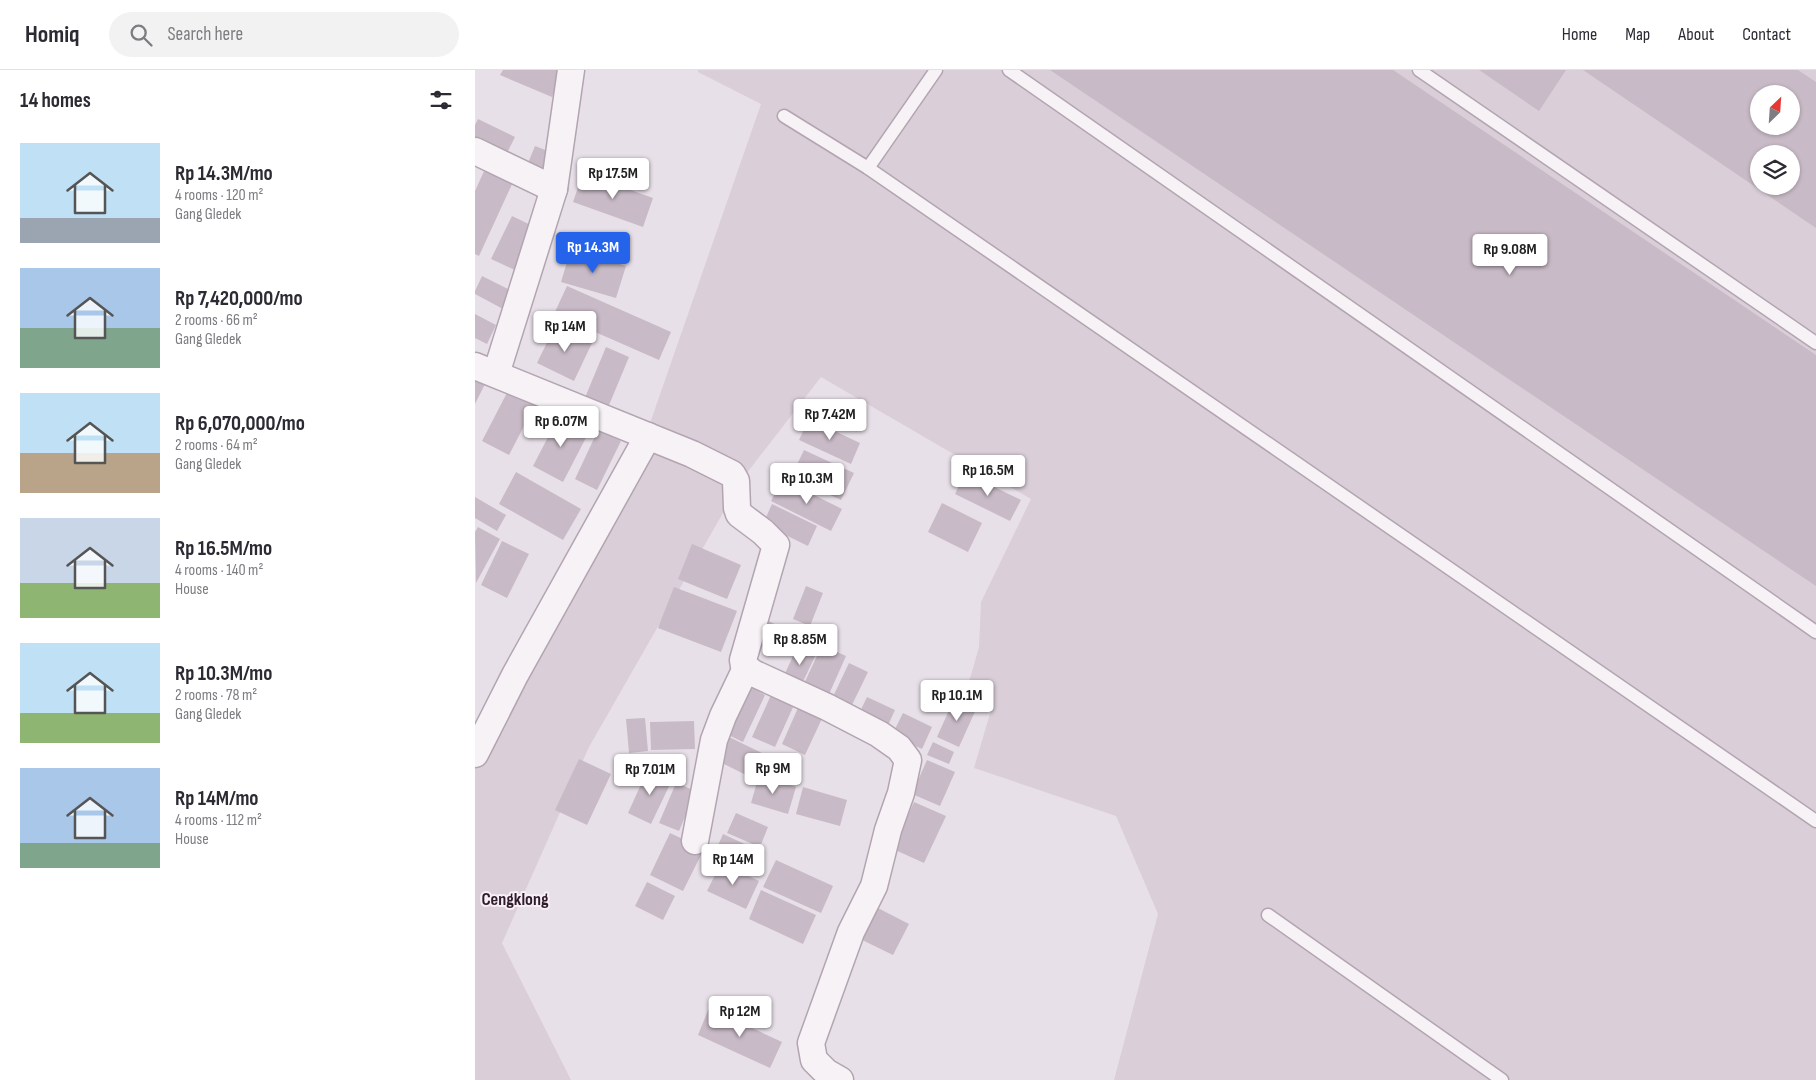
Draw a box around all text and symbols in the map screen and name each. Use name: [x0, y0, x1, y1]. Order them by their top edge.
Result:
search box: [109, 12, 459, 57]
text: Homiq: [25, 20, 79, 49]
icon: search: [127, 21, 155, 49]
text: Search here: [167, 23, 243, 46]
text: Home: [1562, 24, 1597, 45]
text: Map: [1625, 24, 1650, 45]
text: About: [1678, 24, 1714, 45]
text: Contact: [1742, 24, 1791, 45]
north arrow: [1750, 85, 1800, 135]
map controls: [1750, 85, 1800, 195]
icon: filters: [427, 86, 455, 114]
text: 14 homes: [20, 88, 91, 113]
button: layers: [1750, 145, 1800, 195]
pin: Rp 17.5M: [561, 158, 665, 200]
text: Rp 14.3M/mo: [175, 161, 273, 186]
icon: home: [60, 163, 120, 223]
text: Rp 17.5M: [588, 164, 638, 183]
text: 4 rooms · 120 m²: [175, 186, 263, 205]
text: Gang Gledek: [175, 205, 241, 224]
pin: Rp 14.3M: [541, 232, 645, 274]
pin: Rp 9.08M: [1458, 234, 1562, 276]
text: Rp 14.3M: [567, 238, 619, 257]
text: Rp 9.08M: [1483, 240, 1537, 259]
text: Rp 7,420,000/mo: [175, 286, 303, 311]
icon: home: [60, 288, 120, 348]
pin: Rp 14M: [524, 310, 606, 353]
text: 2 rooms · 66 m²: [175, 311, 258, 330]
text: Rp 14M: [544, 317, 586, 336]
text: Gang Gledek: [175, 330, 241, 349]
pin: Rp 7.42M: [778, 398, 882, 441]
text: Rp 7.42M: [804, 405, 856, 424]
pin: Rp 6.07M: [509, 406, 613, 448]
text: Rp 6,070,000/mo: [175, 411, 305, 436]
text: Rp 6.07M: [535, 412, 587, 431]
icon: home: [60, 413, 120, 473]
text: 2 rooms · 64 m²: [175, 436, 258, 455]
pin: Rp 16.5M: [936, 454, 1040, 497]
text: Gang Gledek: [175, 455, 241, 474]
text: Rp 16.5M: [962, 461, 1014, 480]
pin: Rp 10.3M: [755, 462, 859, 505]
text: Rp 10.3M: [781, 469, 833, 488]
text: Rp 16.5M/mo: [175, 536, 272, 561]
icon: home: [60, 538, 120, 598]
text: 4 rooms · 140 m²: [175, 561, 263, 580]
text: House: [175, 580, 209, 599]
pin: Rp 8.85M: [748, 624, 852, 666]
text: Rp 8.85M: [773, 630, 827, 649]
text: Rp 10.3M/mo: [175, 661, 272, 686]
icon: home: [60, 663, 120, 723]
pin: Rp 10.1M: [905, 680, 1009, 722]
text: 2 rooms · 78 m²: [175, 686, 257, 705]
text: Rp 10.1M: [932, 686, 982, 705]
text: Gang Gledek: [175, 705, 241, 724]
pin: Rp 9M: [738, 752, 808, 795]
pin: Rp 7.01M: [598, 754, 702, 796]
text: Rp 9M: [756, 759, 790, 778]
text: Rp 7.01M: [625, 760, 675, 779]
text: Rp 14M/mo: [175, 786, 259, 811]
icon: home: [60, 788, 120, 848]
text: 4 rooms · 112 m²: [175, 811, 262, 830]
text: House: [175, 830, 209, 849]
pin: Rp 14M: [692, 844, 774, 886]
text: Rp 14M: [712, 850, 754, 869]
district label: Cengklong: [481, 889, 549, 910]
pin: Rp 12M: [699, 996, 781, 1038]
text: Rp 12M: [720, 1002, 760, 1021]

